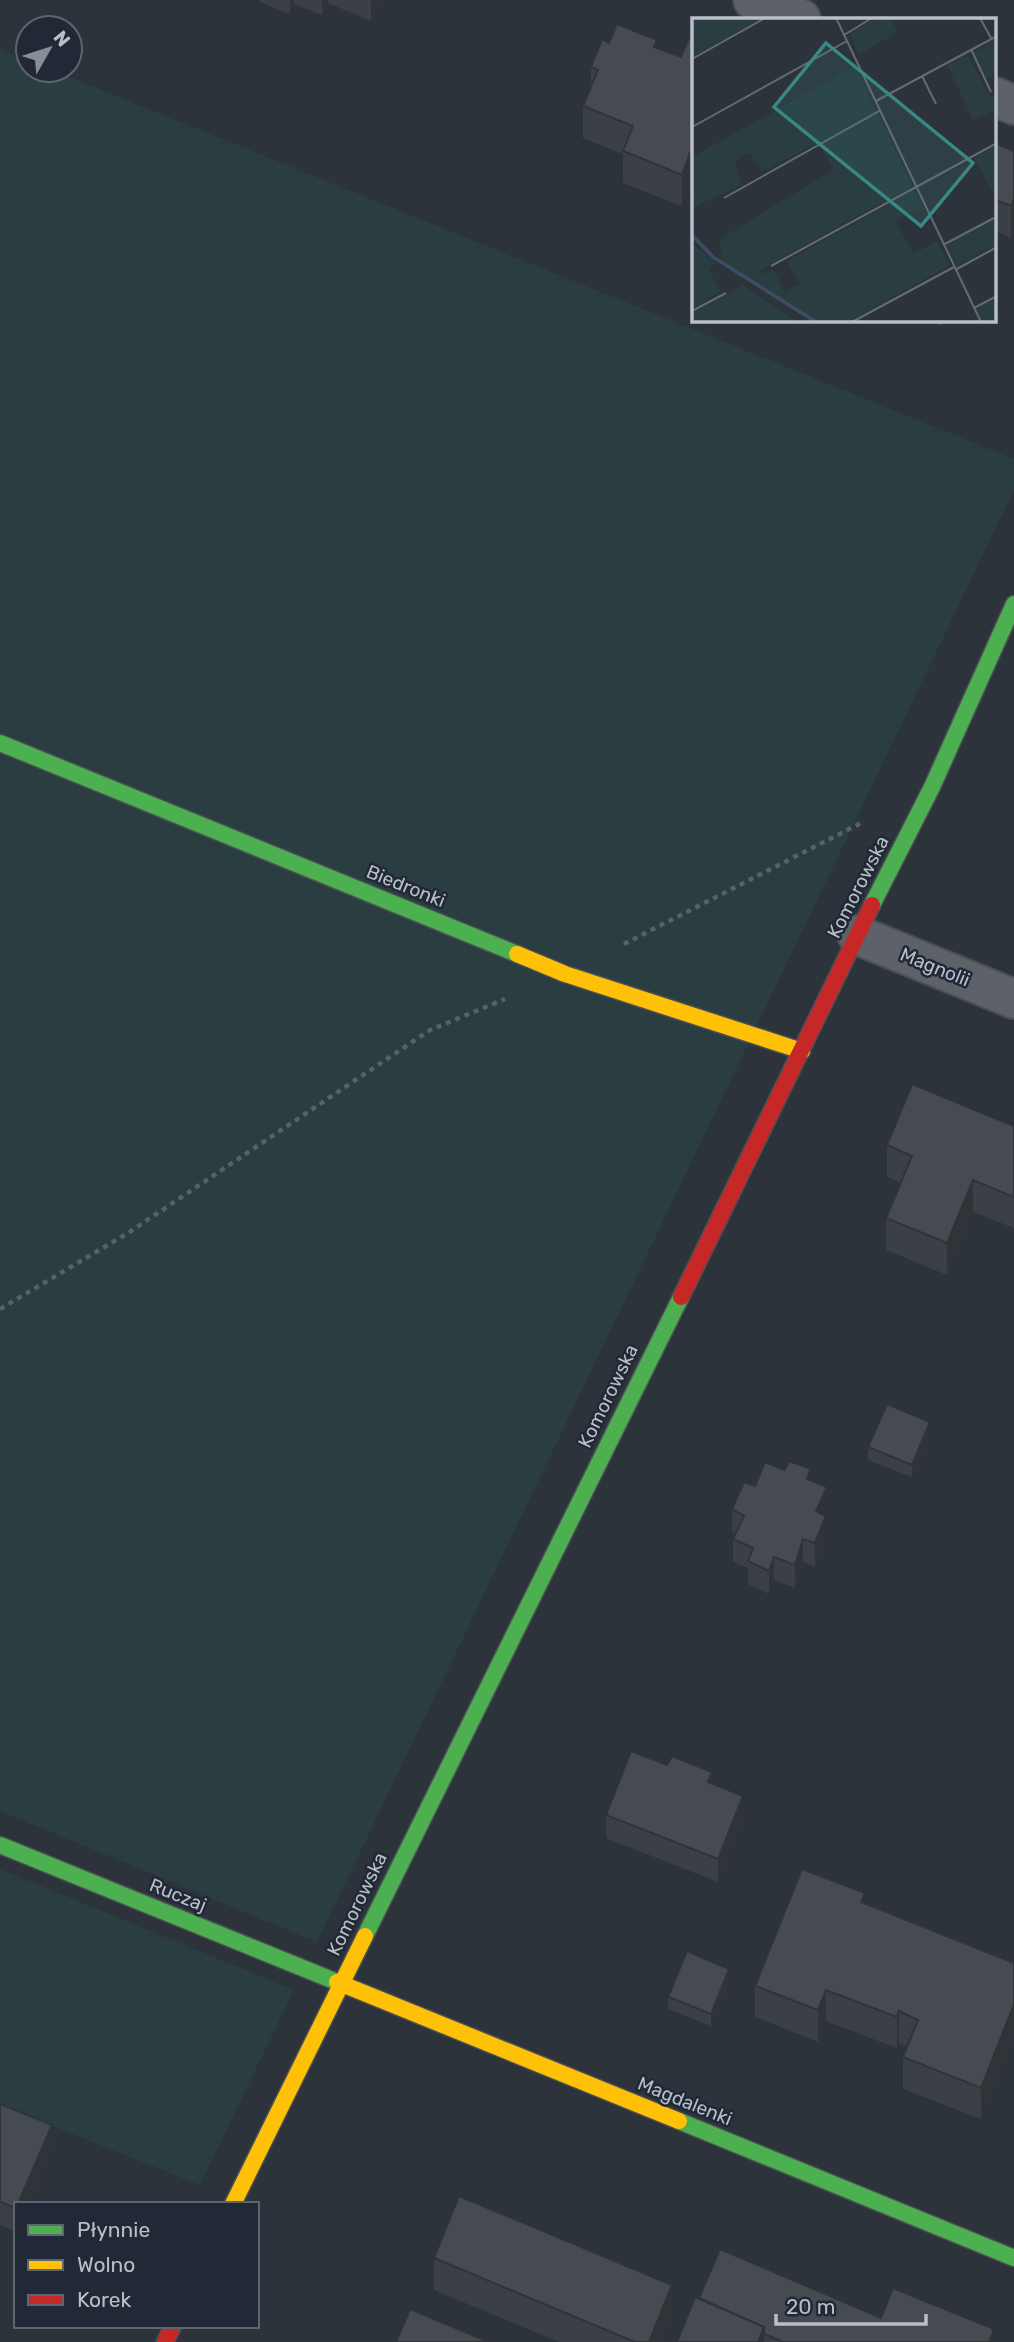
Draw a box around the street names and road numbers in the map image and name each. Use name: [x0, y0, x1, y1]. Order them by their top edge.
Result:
street label: Komorowska: [822, 832, 894, 942]
street label: Biedronki: [363, 860, 449, 912]
street label: Magnolii: [897, 943, 973, 991]
street label: Komorowska: [573, 1341, 643, 1451]
street label: Komorowska: [322, 1849, 392, 1959]
street label: Ruczaj: [146, 1873, 210, 1917]
street label: Magdalenki: [634, 2072, 736, 2130]

